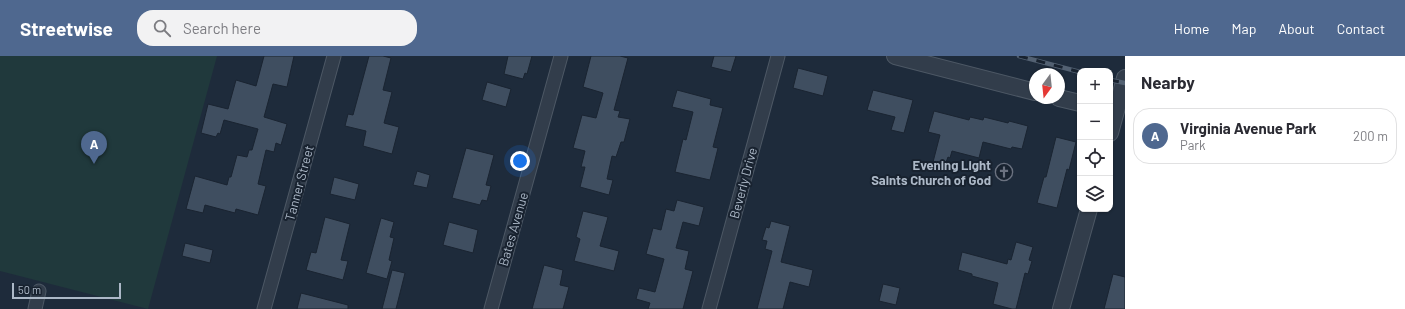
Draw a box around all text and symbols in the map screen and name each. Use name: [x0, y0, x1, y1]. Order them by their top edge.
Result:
search box: [137, 10, 417, 46]
text: Streetwise: [20, 17, 113, 40]
icon: search: [151, 17, 173, 39]
text: Search here: [183, 19, 261, 37]
text: Home: [1174, 20, 1210, 37]
text: Map: [1232, 20, 1256, 37]
text: About: [1278, 20, 1315, 37]
text: Contact: [1337, 20, 1385, 37]
north arrow: [1029, 68, 1065, 104]
map controls: [1077, 68, 1113, 212]
button: +: [1077, 68, 1113, 104]
text: Nearby: [1141, 72, 1195, 92]
button: −: [1077, 104, 1113, 140]
text: Virginia Avenue Park: [1180, 119, 1317, 137]
text: A: [1151, 128, 1159, 144]
text: 200 m: [1353, 128, 1388, 144]
pin: A: [81, 131, 107, 164]
text: Park: [1180, 137, 1206, 153]
button: locate: [1077, 140, 1113, 176]
street label: Tanner Street: [281, 143, 317, 223]
street label: Beverly Drive: [726, 146, 760, 220]
your location: [510, 151, 530, 171]
place label: Evening Light Saints Church of God: [871, 157, 991, 188]
church icon: Evening Light Saints Church of God: [994, 162, 1014, 182]
button: layers: [1077, 176, 1113, 212]
street label: Bates Avenue: [495, 190, 531, 268]
scale bar: [12, 281, 121, 300]
text: 50 m: [18, 283, 41, 296]

